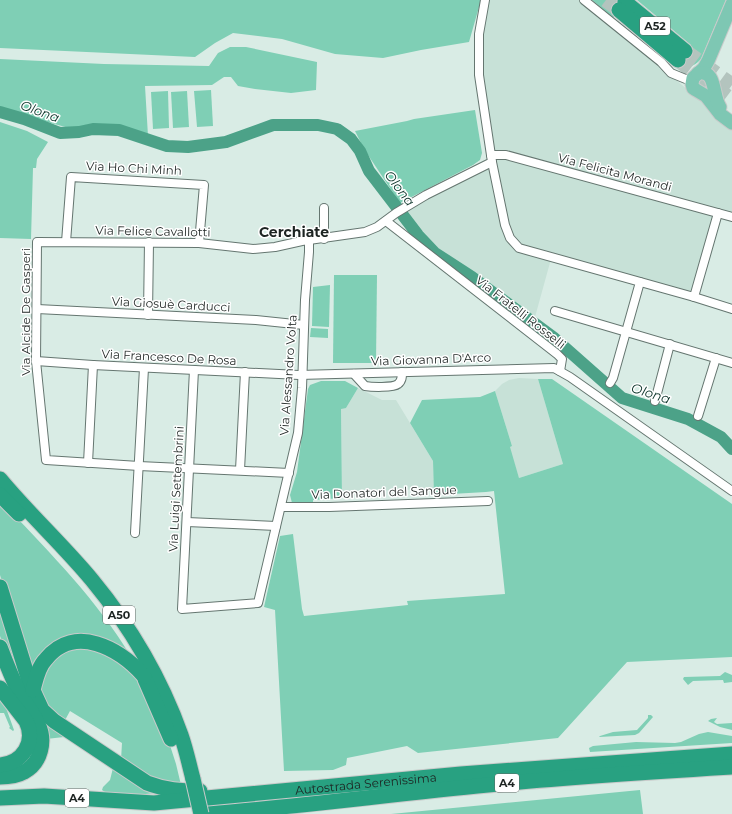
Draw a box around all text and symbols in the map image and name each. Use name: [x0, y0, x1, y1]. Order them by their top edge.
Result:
road number: A52: [640, 17, 670, 35]
water label: Olona: [18, 97, 62, 125]
street label: Via Felicita Morandi: [556, 150, 674, 194]
street label: Via Ho Chi Minh: [86, 158, 182, 178]
water label: Olona: [382, 167, 419, 209]
street label: Via Felice Cavallotti: [95, 222, 211, 240]
district label: Cerchiate: [259, 223, 329, 241]
street label: Via Alcide De Gasperi: [18, 248, 33, 376]
street label: Via Fratelli Rosselli: [473, 272, 569, 352]
street label: Via Giosuè Carducci: [111, 293, 231, 315]
street label: Via Alessandro Volta: [276, 314, 300, 436]
street label: Via Francesco De Rosa: [101, 346, 237, 368]
street label: Via Giovanna D'Arco: [371, 349, 491, 369]
water label: Olona: [629, 379, 673, 407]
street label: Via Luigi Settembrini: [165, 426, 187, 552]
street label: Via Donatori del Sangue: [311, 482, 457, 502]
road number: A50: [103, 606, 135, 624]
street label: Autostrada Serenissima: [294, 769, 437, 797]
road number: A4: [495, 774, 519, 792]
road number: A4: [65, 789, 89, 807]

